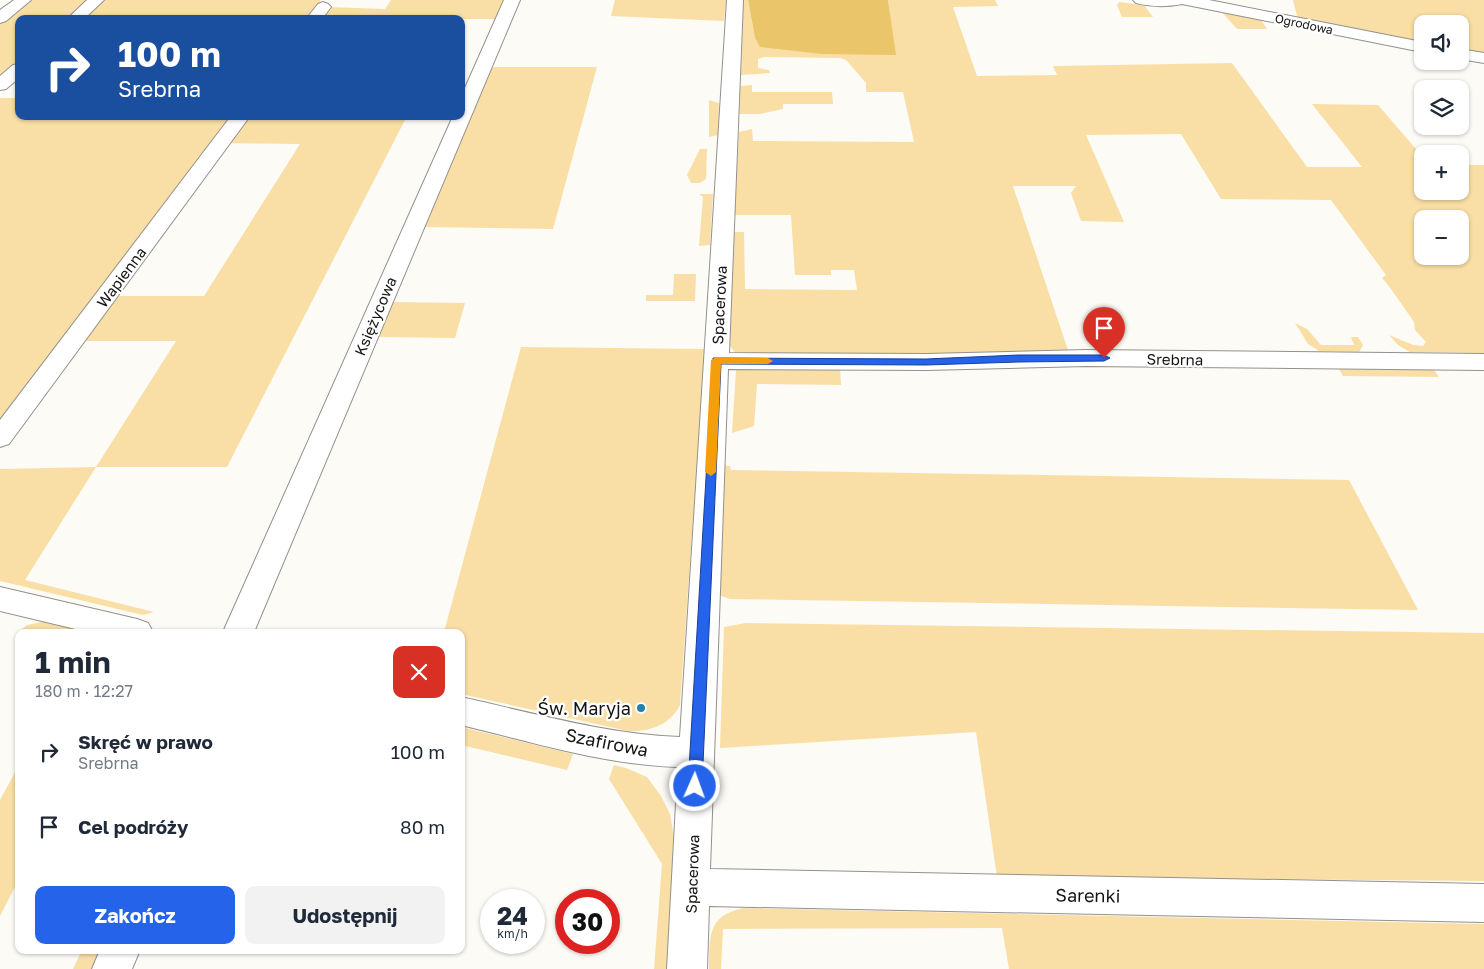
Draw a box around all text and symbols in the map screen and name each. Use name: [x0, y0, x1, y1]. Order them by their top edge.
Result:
street label: Ogrodowa: [1274, 11, 1334, 37]
map controls: [1414, 15, 1469, 265]
button: sound: [1414, 15, 1469, 70]
text: 100 m: [118, 33, 221, 75]
icon: right: [35, 35, 100, 100]
text: Srebrna: [118, 75, 201, 102]
button: layers: [1414, 80, 1469, 135]
button: +: [1414, 145, 1469, 200]
button: −: [1414, 210, 1469, 265]
street label: Wapienna: [92, 243, 150, 311]
street label: Spacerowa: [708, 265, 730, 345]
street label: Księżycowa: [350, 274, 400, 358]
pin: [1083, 307, 1125, 358]
icon: arrive: [1090, 314, 1118, 342]
street label: Srebrna: [1146, 350, 1204, 368]
text: 1 min: [35, 644, 111, 680]
button: close: [393, 646, 445, 698]
text: 180 m · 12:27: [35, 681, 133, 701]
place label: Św. Maryja: [538, 697, 631, 719]
marker: Św. Maryja: [635, 702, 647, 714]
street label: Szafirowa: [564, 723, 650, 761]
text: Skręć w prawo: [78, 730, 213, 753]
icon: right: [35, 738, 63, 766]
text: 100 m: [391, 740, 445, 763]
text: Srebrna: [78, 753, 139, 773]
position arrow: [668, 759, 720, 811]
icon: arrive: [35, 813, 63, 841]
text: Cel podróży: [78, 815, 188, 838]
text: 80 m: [400, 815, 445, 838]
street label: Spacerowa: [682, 834, 702, 914]
street label: Sarenki: [1055, 883, 1121, 907]
button: Zakończ: [35, 886, 235, 944]
button: Udostępnij: [245, 886, 445, 944]
speed limit sign: 30: [555, 889, 620, 954]
text: 24: [497, 900, 528, 931]
text: km/h: [497, 926, 528, 941]

